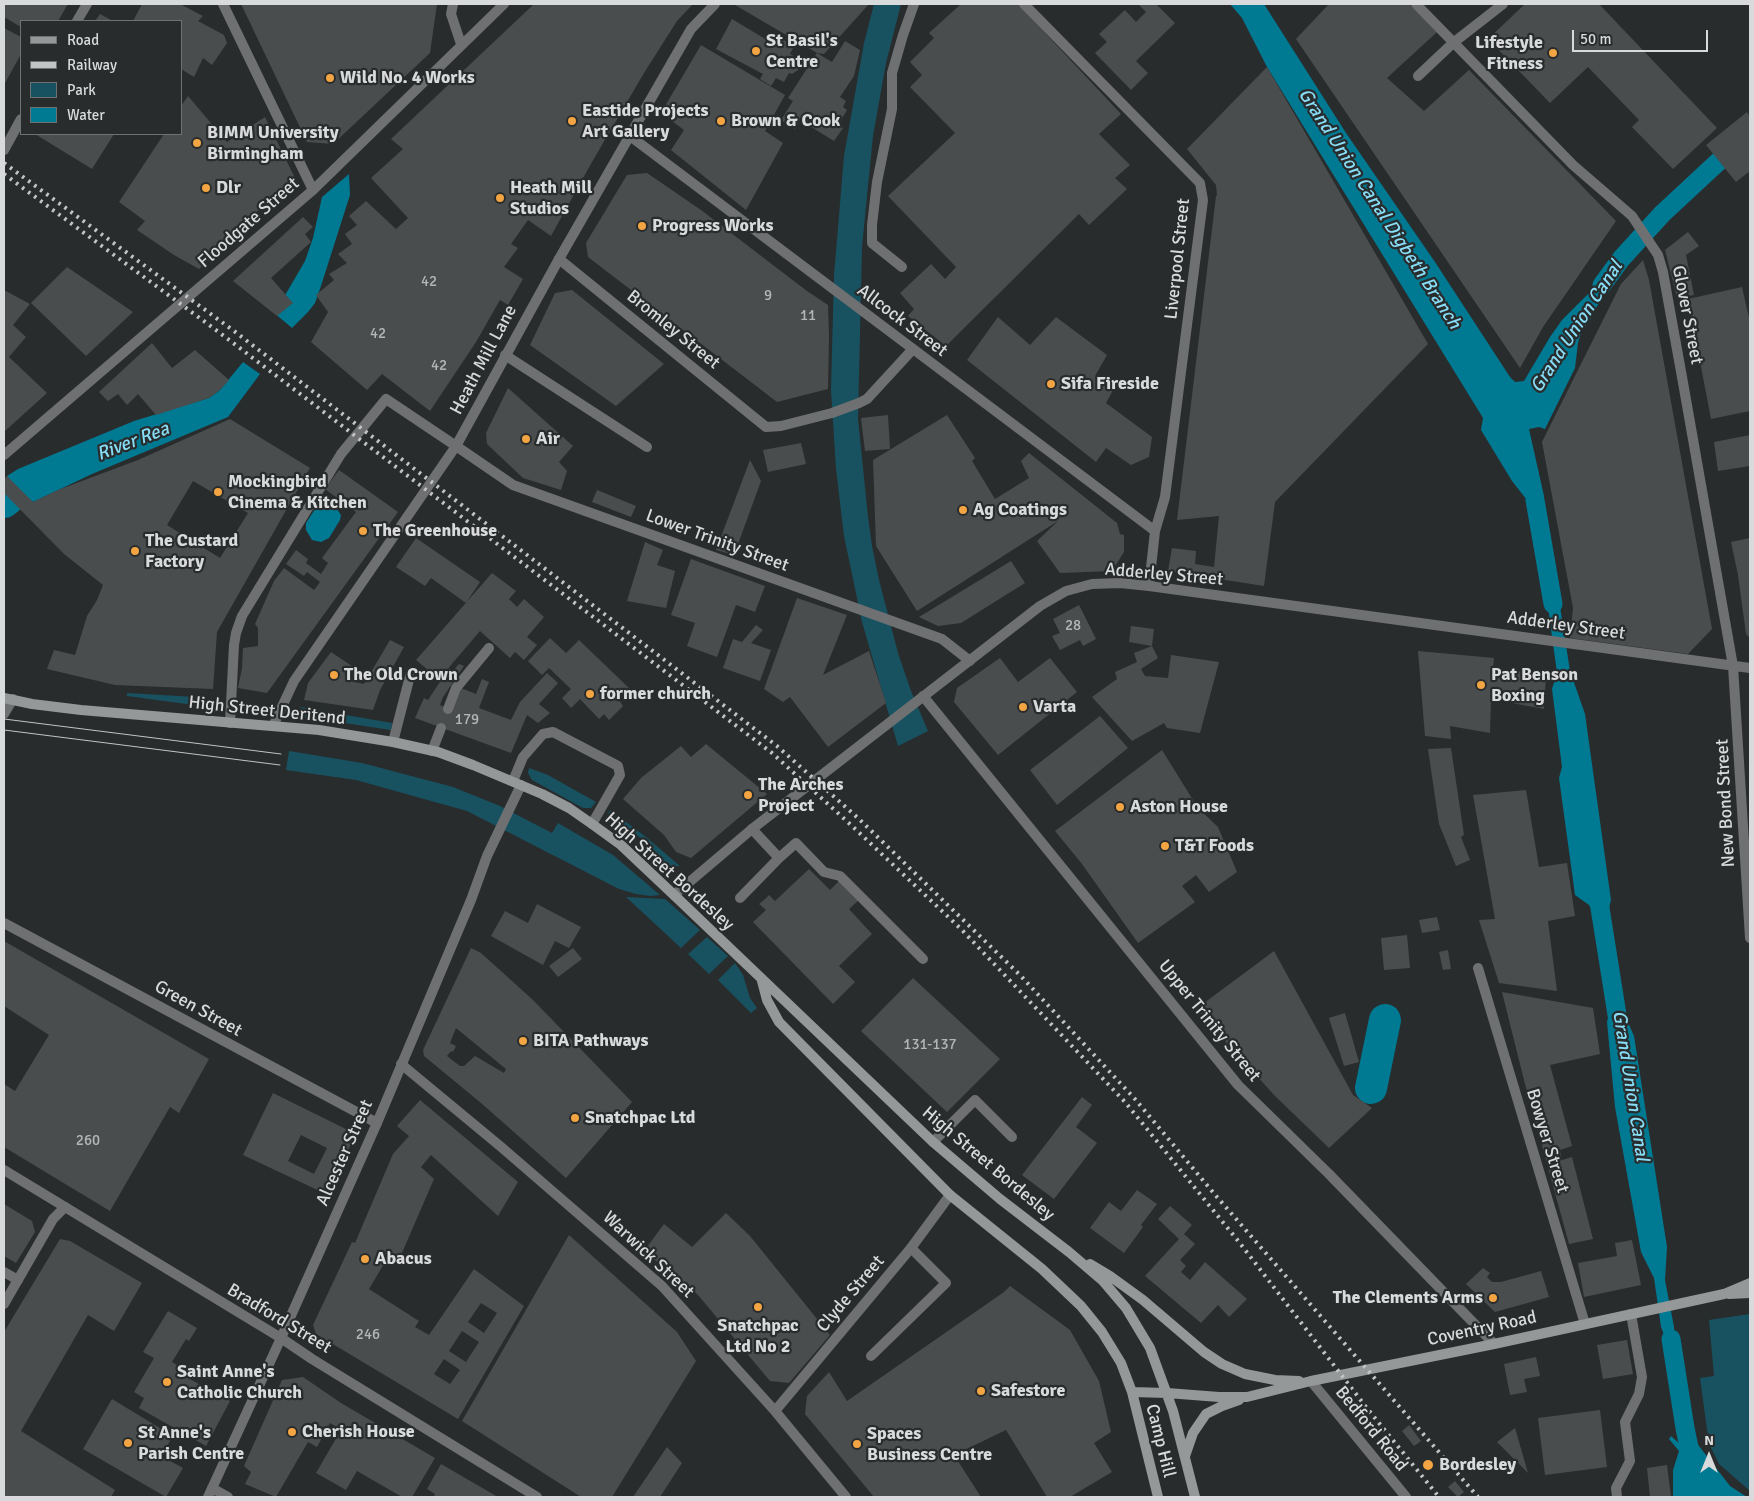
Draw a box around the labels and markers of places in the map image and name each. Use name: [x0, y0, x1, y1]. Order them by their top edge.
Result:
place label: St Basil's Centre: [766, 30, 838, 72]
place label: Lifestyle Fitness: [1475, 32, 1543, 74]
marker: St Basil's Centre: [750, 45, 762, 57]
marker: Lifestyle Fitness: [1547, 47, 1559, 59]
place label: Wild No. 4 Works: [340, 67, 475, 89]
marker: Wild No. 4 Works: [324, 72, 336, 84]
place label: Eastide Projects Art Gallery: [582, 100, 708, 142]
place label: Brown & Cook: [731, 110, 840, 132]
marker: Eastide Projects Art Gallery: [566, 115, 578, 127]
marker: Brown & Cook: [715, 115, 727, 127]
place label: BIMM University Birmingham: [207, 122, 339, 164]
marker: BIMM University Birmingham: [191, 137, 203, 149]
place label: Dlr: [216, 177, 241, 199]
place label: Heath Mill Studios: [510, 177, 592, 220]
marker: Dlr: [200, 182, 212, 194]
marker: Heath Mill Studios: [494, 192, 506, 204]
place label: Progress Works: [652, 215, 774, 237]
marker: Progress Works: [636, 220, 648, 232]
place label: Sifa Fireside: [1061, 373, 1159, 395]
marker: Sifa Fireside: [1045, 378, 1057, 390]
place label: Air: [536, 428, 560, 450]
marker: Air: [520, 433, 532, 445]
place label: Mockingbird Cinema & Kitchen: [228, 471, 367, 514]
marker: Mockingbird Cinema & Kitchen: [212, 486, 224, 498]
place label: Ag Coatings: [973, 499, 1067, 521]
marker: Ag Coatings: [957, 504, 969, 516]
place label: The Greenhouse: [373, 520, 497, 542]
marker: The Greenhouse: [357, 525, 369, 537]
place label: The Custard Factory: [145, 530, 238, 572]
marker: The Custard Factory: [129, 545, 141, 557]
place label: The Old Crown: [344, 664, 458, 686]
place label: Pat Benson Boxing: [1491, 664, 1578, 706]
marker: The Old Crown: [328, 669, 340, 681]
marker: Pat Benson Boxing: [1475, 679, 1487, 691]
place label: former church: [600, 683, 711, 705]
marker: former church: [584, 688, 596, 700]
place label: Varta: [1033, 696, 1076, 718]
marker: Varta: [1017, 701, 1029, 713]
place label: The Arches Project: [758, 774, 843, 816]
marker: The Arches Project: [742, 789, 754, 801]
place label: Aston House: [1130, 796, 1228, 818]
marker: Aston House: [1114, 801, 1126, 813]
place label: T&T Foods: [1175, 835, 1254, 857]
marker: T&T Foods: [1159, 840, 1171, 852]
place label: BITA Pathways: [533, 1030, 648, 1052]
marker: BITA Pathways: [517, 1035, 529, 1047]
place label: Snatchpac Ltd: [585, 1107, 696, 1129]
marker: Snatchpac Ltd: [569, 1112, 581, 1124]
place label: Abacus: [375, 1248, 432, 1270]
marker: Abacus: [359, 1253, 371, 1265]
place label: The Clements Arms: [1333, 1287, 1483, 1309]
marker: The Clements Arms: [1487, 1292, 1499, 1304]
marker: Snatchpac Ltd No 2: [752, 1301, 764, 1313]
place label: Snatchpac Ltd No 2: [717, 1315, 799, 1358]
place label: Saint Anne's Catholic Church: [177, 1361, 302, 1404]
marker: Saint Anne's Catholic Church: [161, 1376, 173, 1388]
place label: Safestore: [991, 1380, 1065, 1402]
marker: Safestore: [975, 1385, 987, 1397]
place label: Cherish House: [302, 1421, 415, 1443]
place label: St Anne's Parish Centre: [138, 1422, 244, 1465]
place label: Spaces Business Centre: [867, 1423, 992, 1466]
marker: Cherish House: [286, 1426, 298, 1438]
marker: St Anne's Parish Centre: [122, 1437, 134, 1449]
marker: Spaces Business Centre: [851, 1438, 863, 1450]
place label: Bordesley: [1439, 1454, 1516, 1476]
marker: Bordesley: [1421, 1458, 1435, 1472]

